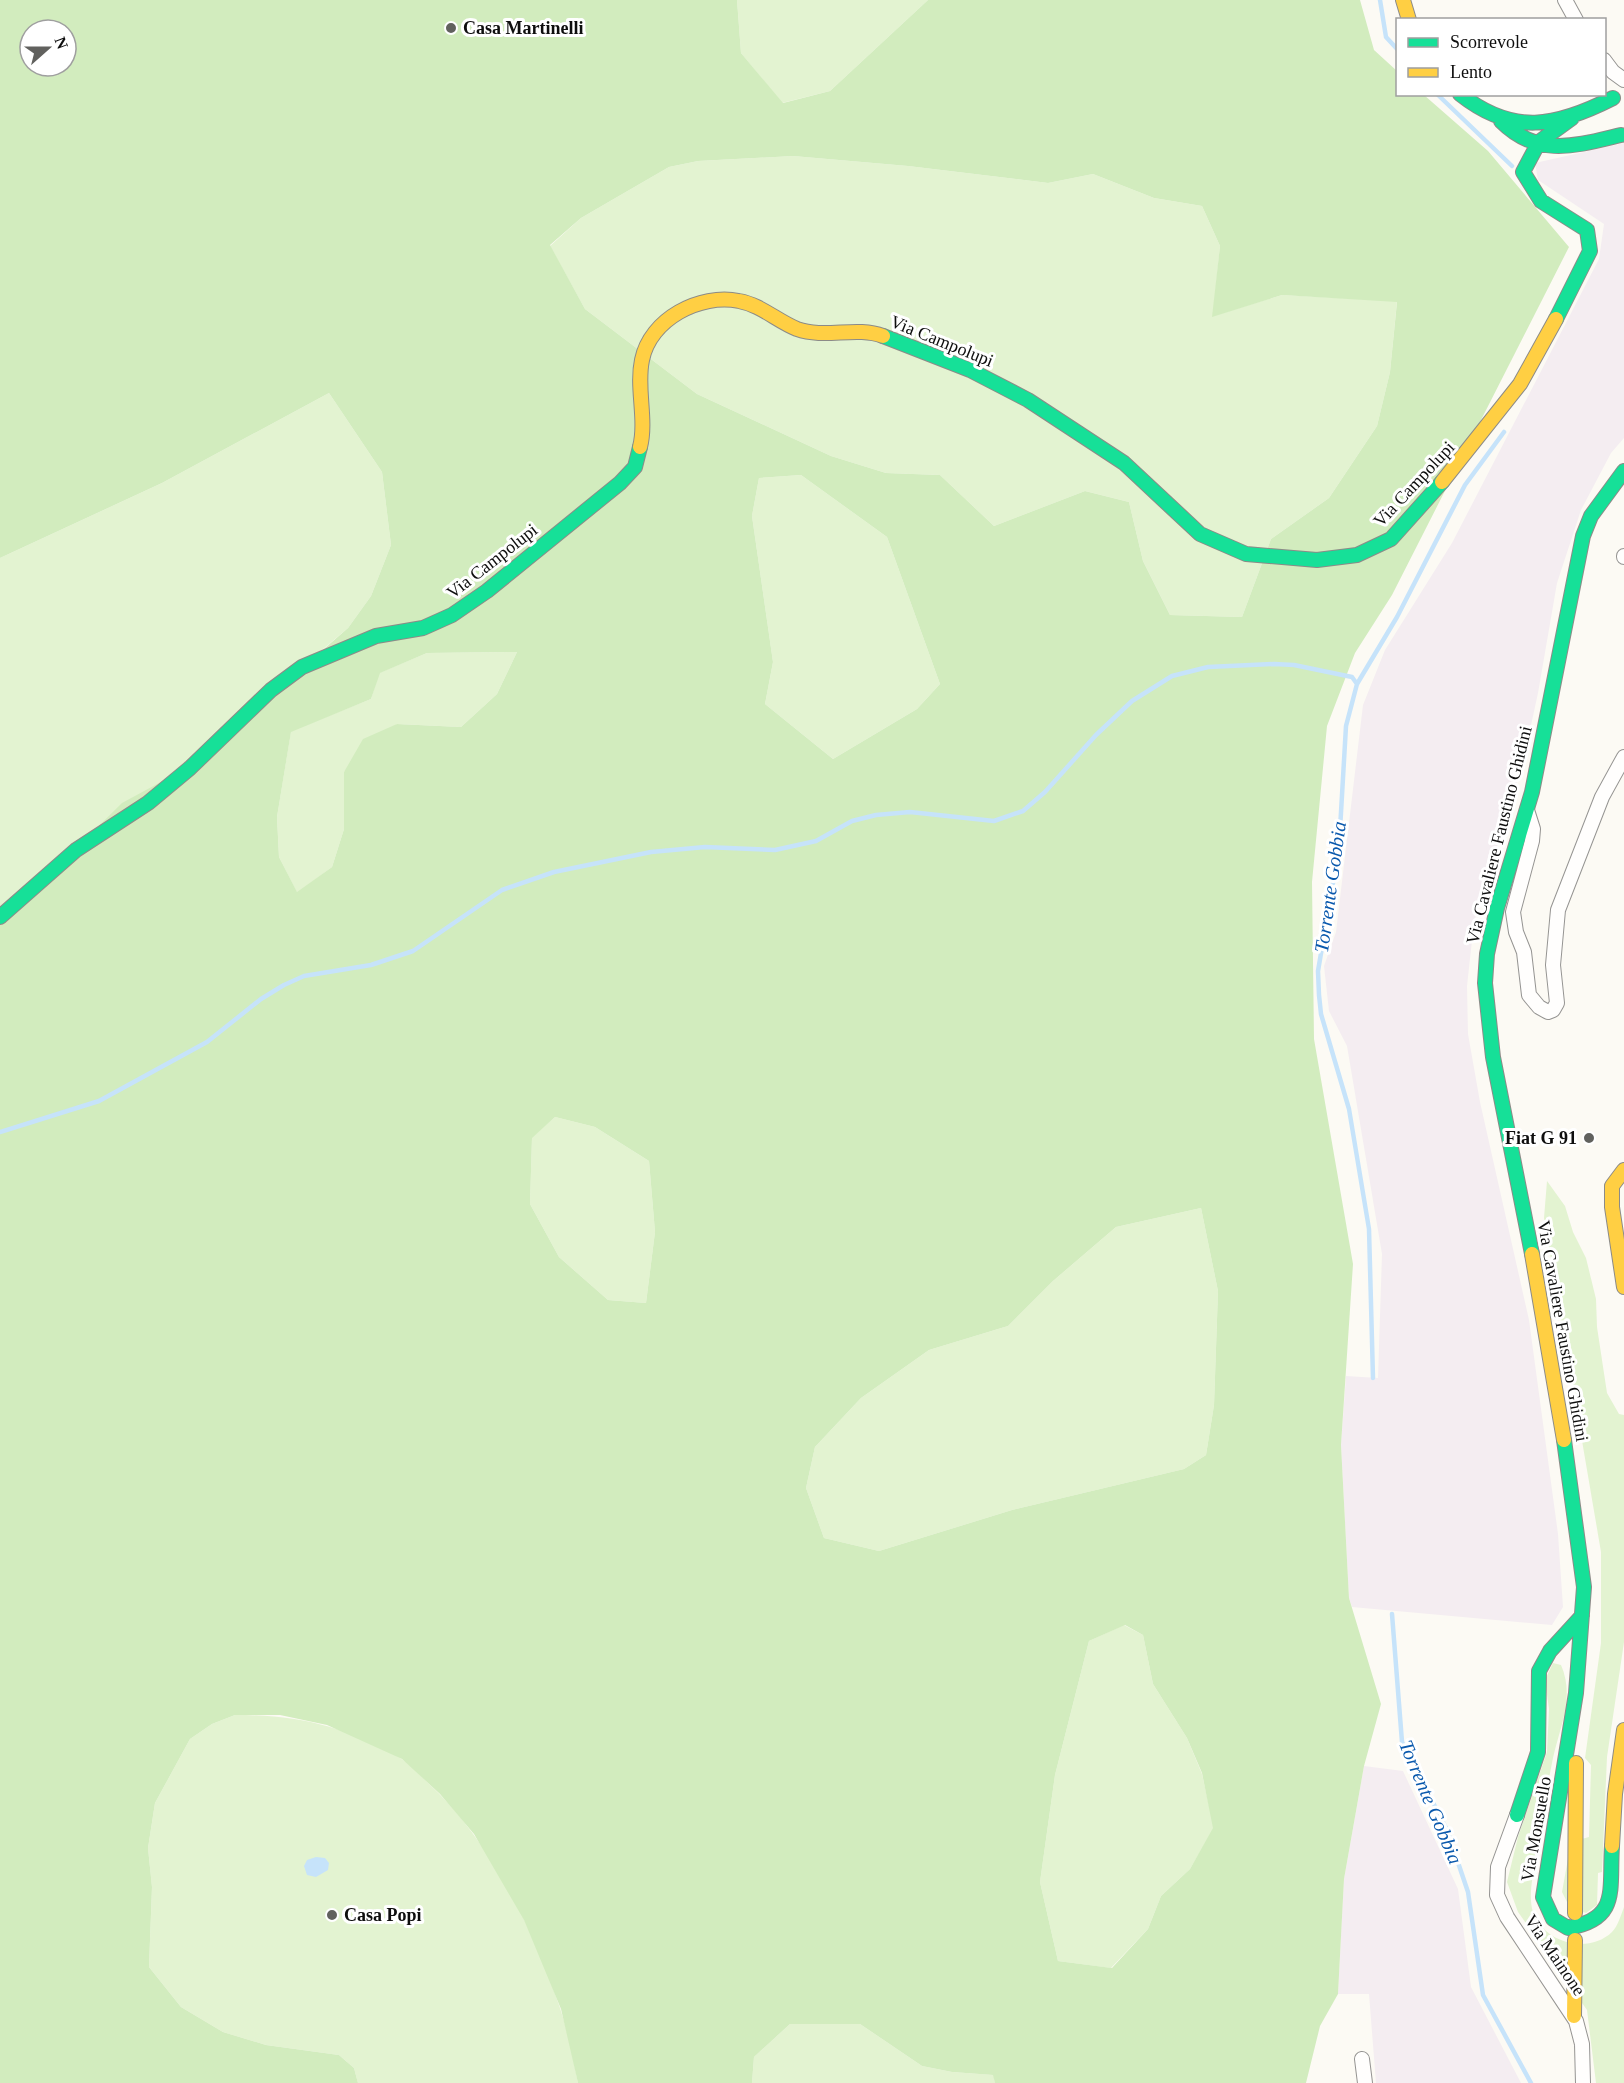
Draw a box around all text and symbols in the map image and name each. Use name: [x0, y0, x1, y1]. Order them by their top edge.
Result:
north arrow: [18, 18, 78, 78]
place label: Casa Martinelli: [463, 18, 583, 38]
legend: [1396, 18, 1606, 96]
marker: Casa Martinelli: [444, 21, 458, 35]
text: Scorrevole: [1450, 32, 1528, 52]
text: N: [52, 34, 72, 52]
text: Lento: [1450, 62, 1492, 82]
street label: Via Campolupi: [888, 311, 996, 371]
street label: Via Campolupi: [1369, 437, 1459, 531]
street label: Via Campolupi: [443, 519, 541, 603]
street label: Via Cavaliere Faustino Ghidini: [1462, 724, 1536, 946]
water label: Torrente Gobbia: [1310, 820, 1350, 954]
place label: Fiat G 91: [1505, 1128, 1577, 1148]
marker: Fiat G 91: [1582, 1131, 1596, 1145]
street label: Via Cavaliere Faustino Ghidini: [1534, 1219, 1592, 1443]
water label: Torrente Gobbia: [1395, 1737, 1467, 1867]
street label: Via Monsuello: [1517, 1775, 1555, 1883]
place label: Casa Popi: [344, 1905, 422, 1925]
marker: Casa Popi: [325, 1908, 339, 1922]
street label: Via Mainone: [1521, 1911, 1589, 1999]

